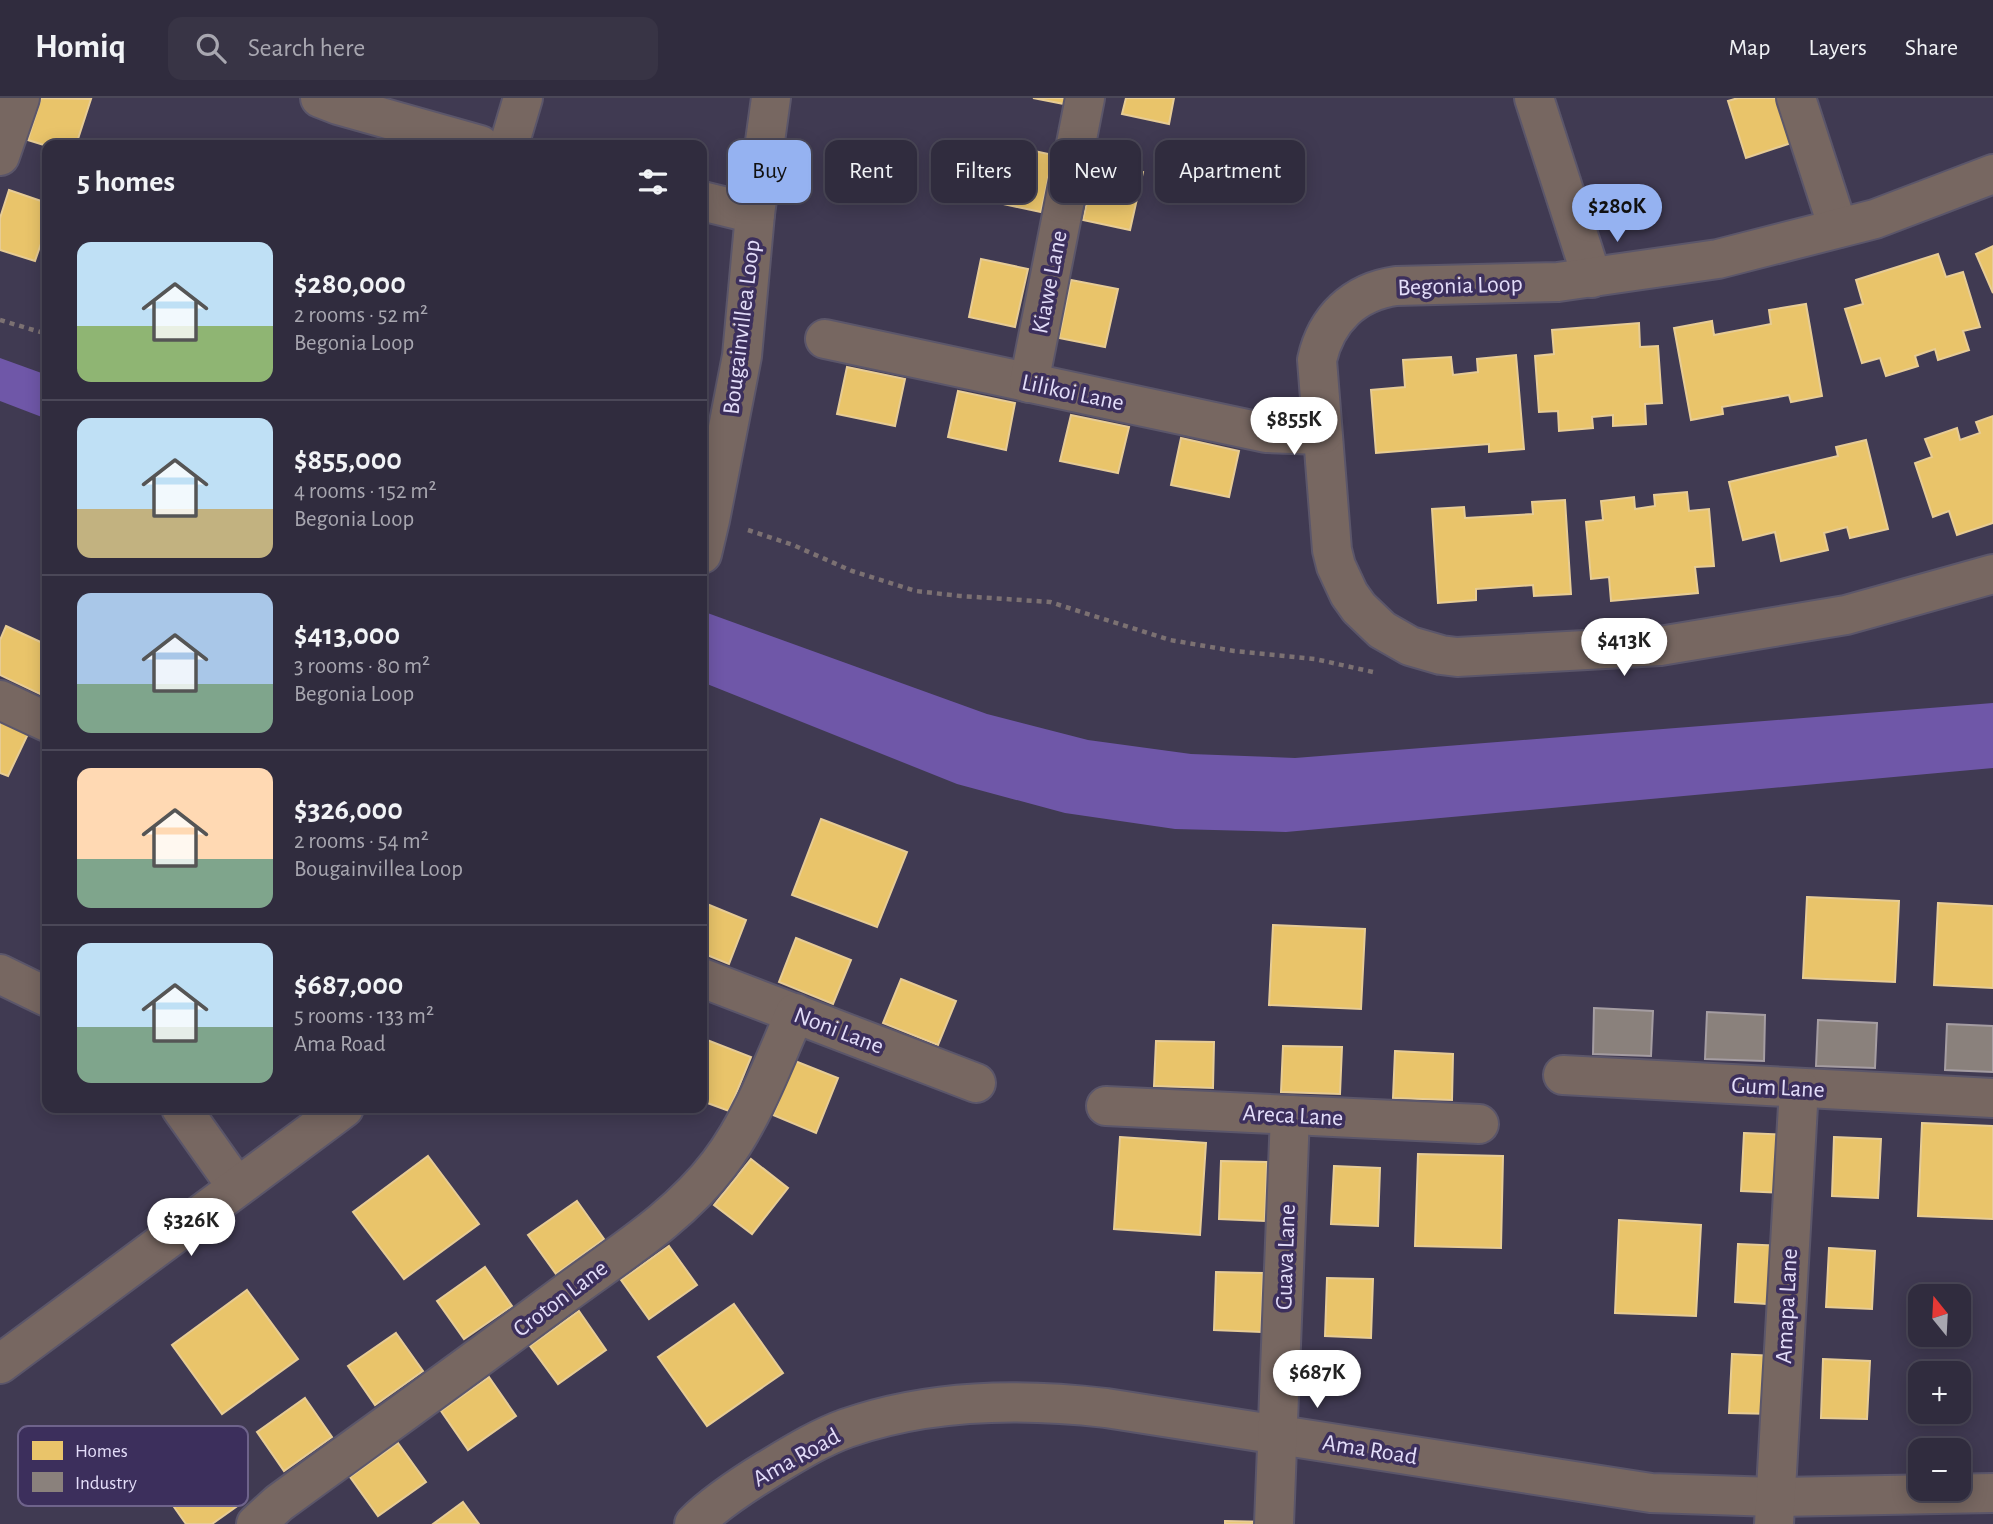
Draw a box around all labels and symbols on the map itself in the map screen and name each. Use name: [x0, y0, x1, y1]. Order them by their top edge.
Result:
pin: $280K: [1568, 184, 1666, 244]
street label: Kiawe Lane: [1028, 228, 1072, 336]
street label: Bougainvillea Loop: [719, 238, 765, 416]
street label: Begonia Loop: [1397, 272, 1523, 300]
street label: Lilikoi Lane: [1019, 370, 1126, 416]
pin: $855K: [1245, 398, 1343, 457]
pin: $413K: [1575, 618, 1673, 678]
street label: Noni Lane: [791, 1003, 887, 1059]
street label: Gum Lane: [1731, 1074, 1825, 1102]
street label: Areca Lane: [1242, 1101, 1344, 1131]
pin: $326K: [142, 1198, 240, 1258]
street label: Guava Lane: [1272, 1204, 1300, 1310]
street label: Amapa Lane: [1772, 1248, 1802, 1364]
street label: Croton Lane: [509, 1256, 612, 1342]
north arrow: [1908, 1284, 1970, 1348]
pin: $687K: [1268, 1350, 1366, 1410]
street label: Ama Road: [749, 1424, 844, 1492]
legend: [18, 1426, 248, 1506]
street label: Ama Road: [1321, 1431, 1419, 1469]
text: Homes: [75, 1442, 128, 1461]
text: Industry: [75, 1474, 137, 1493]

